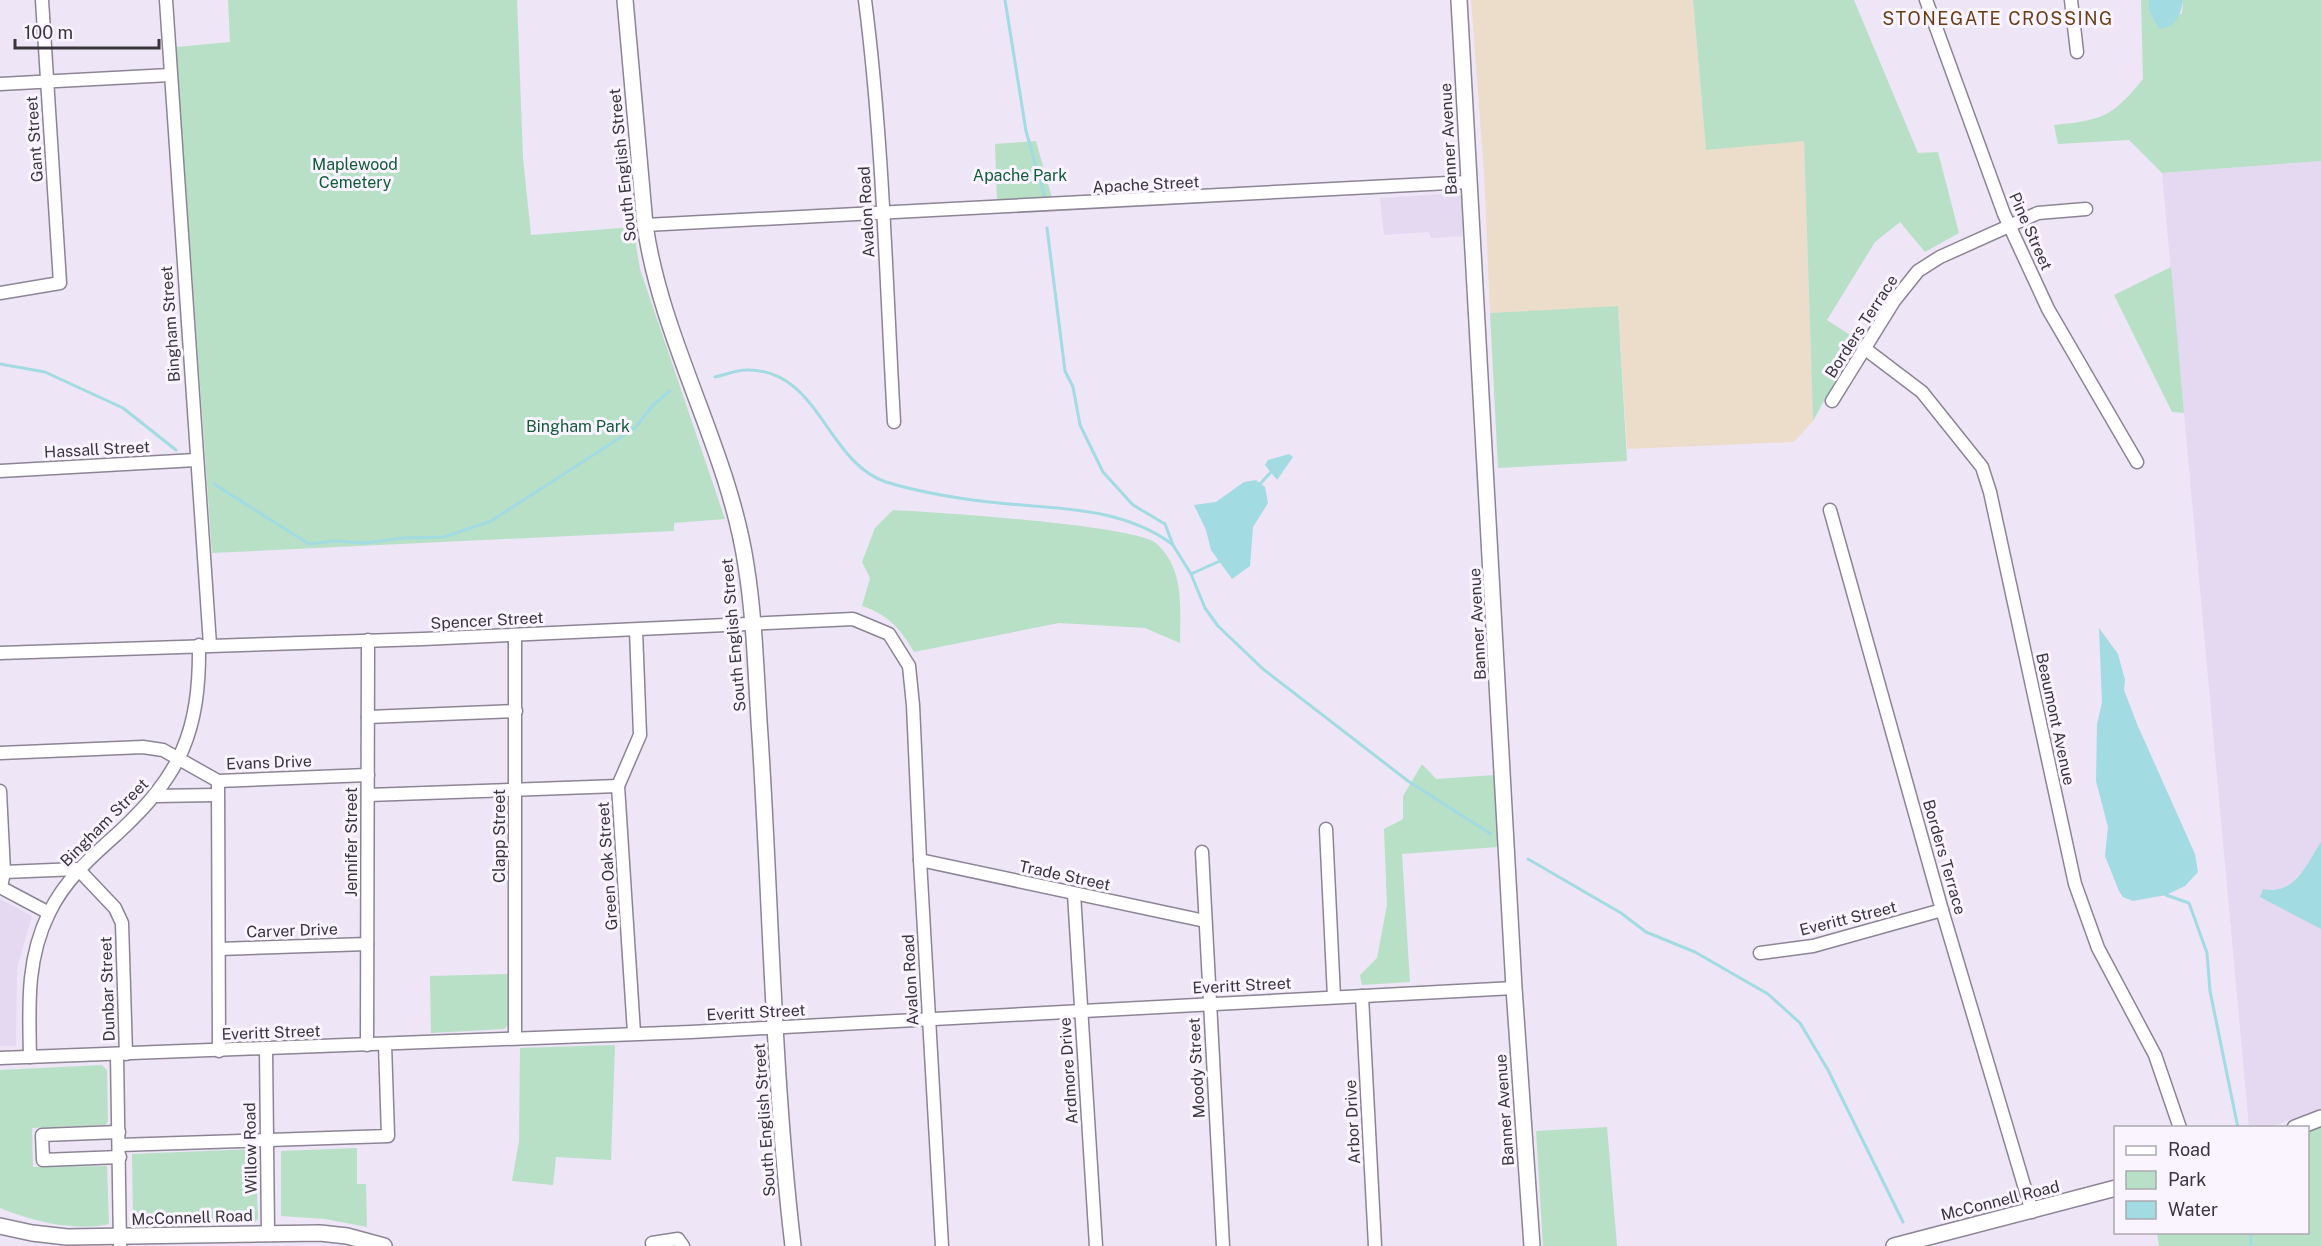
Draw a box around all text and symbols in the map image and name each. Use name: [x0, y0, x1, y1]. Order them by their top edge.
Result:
district label: STONEGATE CROSSING: [1882, 8, 2114, 29]
scale bar: [15, 12, 159, 50]
text: 100 m: [24, 22, 73, 43]
street label: Banner Avenue: [1436, 82, 1461, 195]
street label: South English Street: [605, 87, 640, 242]
street label: Gant Street: [22, 95, 47, 183]
park label: Maplewood Cemetery: [312, 155, 398, 192]
street label: Avalon Road: [855, 166, 878, 258]
park label: Apache Park: [973, 166, 1067, 185]
street label: Apache Street: [1092, 172, 1200, 197]
street label: Pine Street: [2005, 189, 2056, 273]
street label: Bingham Street: [157, 265, 184, 383]
street label: Borders Terrace: [1821, 271, 1902, 381]
park label: Bingham Park: [526, 417, 630, 436]
street label: Hassall Street: [44, 437, 150, 462]
street label: South English Street: [717, 557, 750, 712]
street label: Banner Avenue: [1465, 567, 1490, 680]
street label: Spencer Street: [430, 608, 544, 633]
street label: Beaumont Avenue: [2032, 651, 2079, 787]
street label: Evans Drive: [226, 752, 312, 773]
street label: Bingham Street: [56, 774, 152, 870]
street label: Jennifer Street: [342, 787, 361, 897]
street label: Clapp Street: [490, 789, 509, 883]
street label: Borders Terrace: [1919, 797, 1970, 917]
street label: Green Oak Street: [594, 801, 621, 931]
street label: Trade Street: [1017, 857, 1112, 894]
street label: Everitt Street: [1798, 897, 1899, 940]
street label: Carver Drive: [246, 919, 338, 942]
street label: Avalon Road: [899, 934, 922, 1026]
street label: Dunbar Street: [96, 936, 119, 1042]
street label: Everitt Street: [1192, 973, 1292, 998]
street label: Everitt Street: [706, 1000, 806, 1025]
street label: Ardmore Drive: [1055, 1017, 1082, 1125]
street label: Moody Street: [1184, 1017, 1209, 1119]
street label: Everitt Street: [221, 1021, 321, 1044]
street label: South English Street: [750, 1043, 779, 1197]
street label: Banner Avenue: [1491, 1053, 1518, 1167]
street label: Arbor Drive: [1341, 1079, 1364, 1165]
street label: Willow Road: [240, 1102, 261, 1194]
legend: [2114, 1126, 2309, 1234]
text: Road: [2168, 1139, 2211, 1160]
text: Park: [2168, 1169, 2206, 1190]
street label: McConnell Road: [1939, 1177, 2061, 1224]
text: Water: [2168, 1199, 2218, 1220]
street label: McConnell Road: [131, 1206, 253, 1229]

